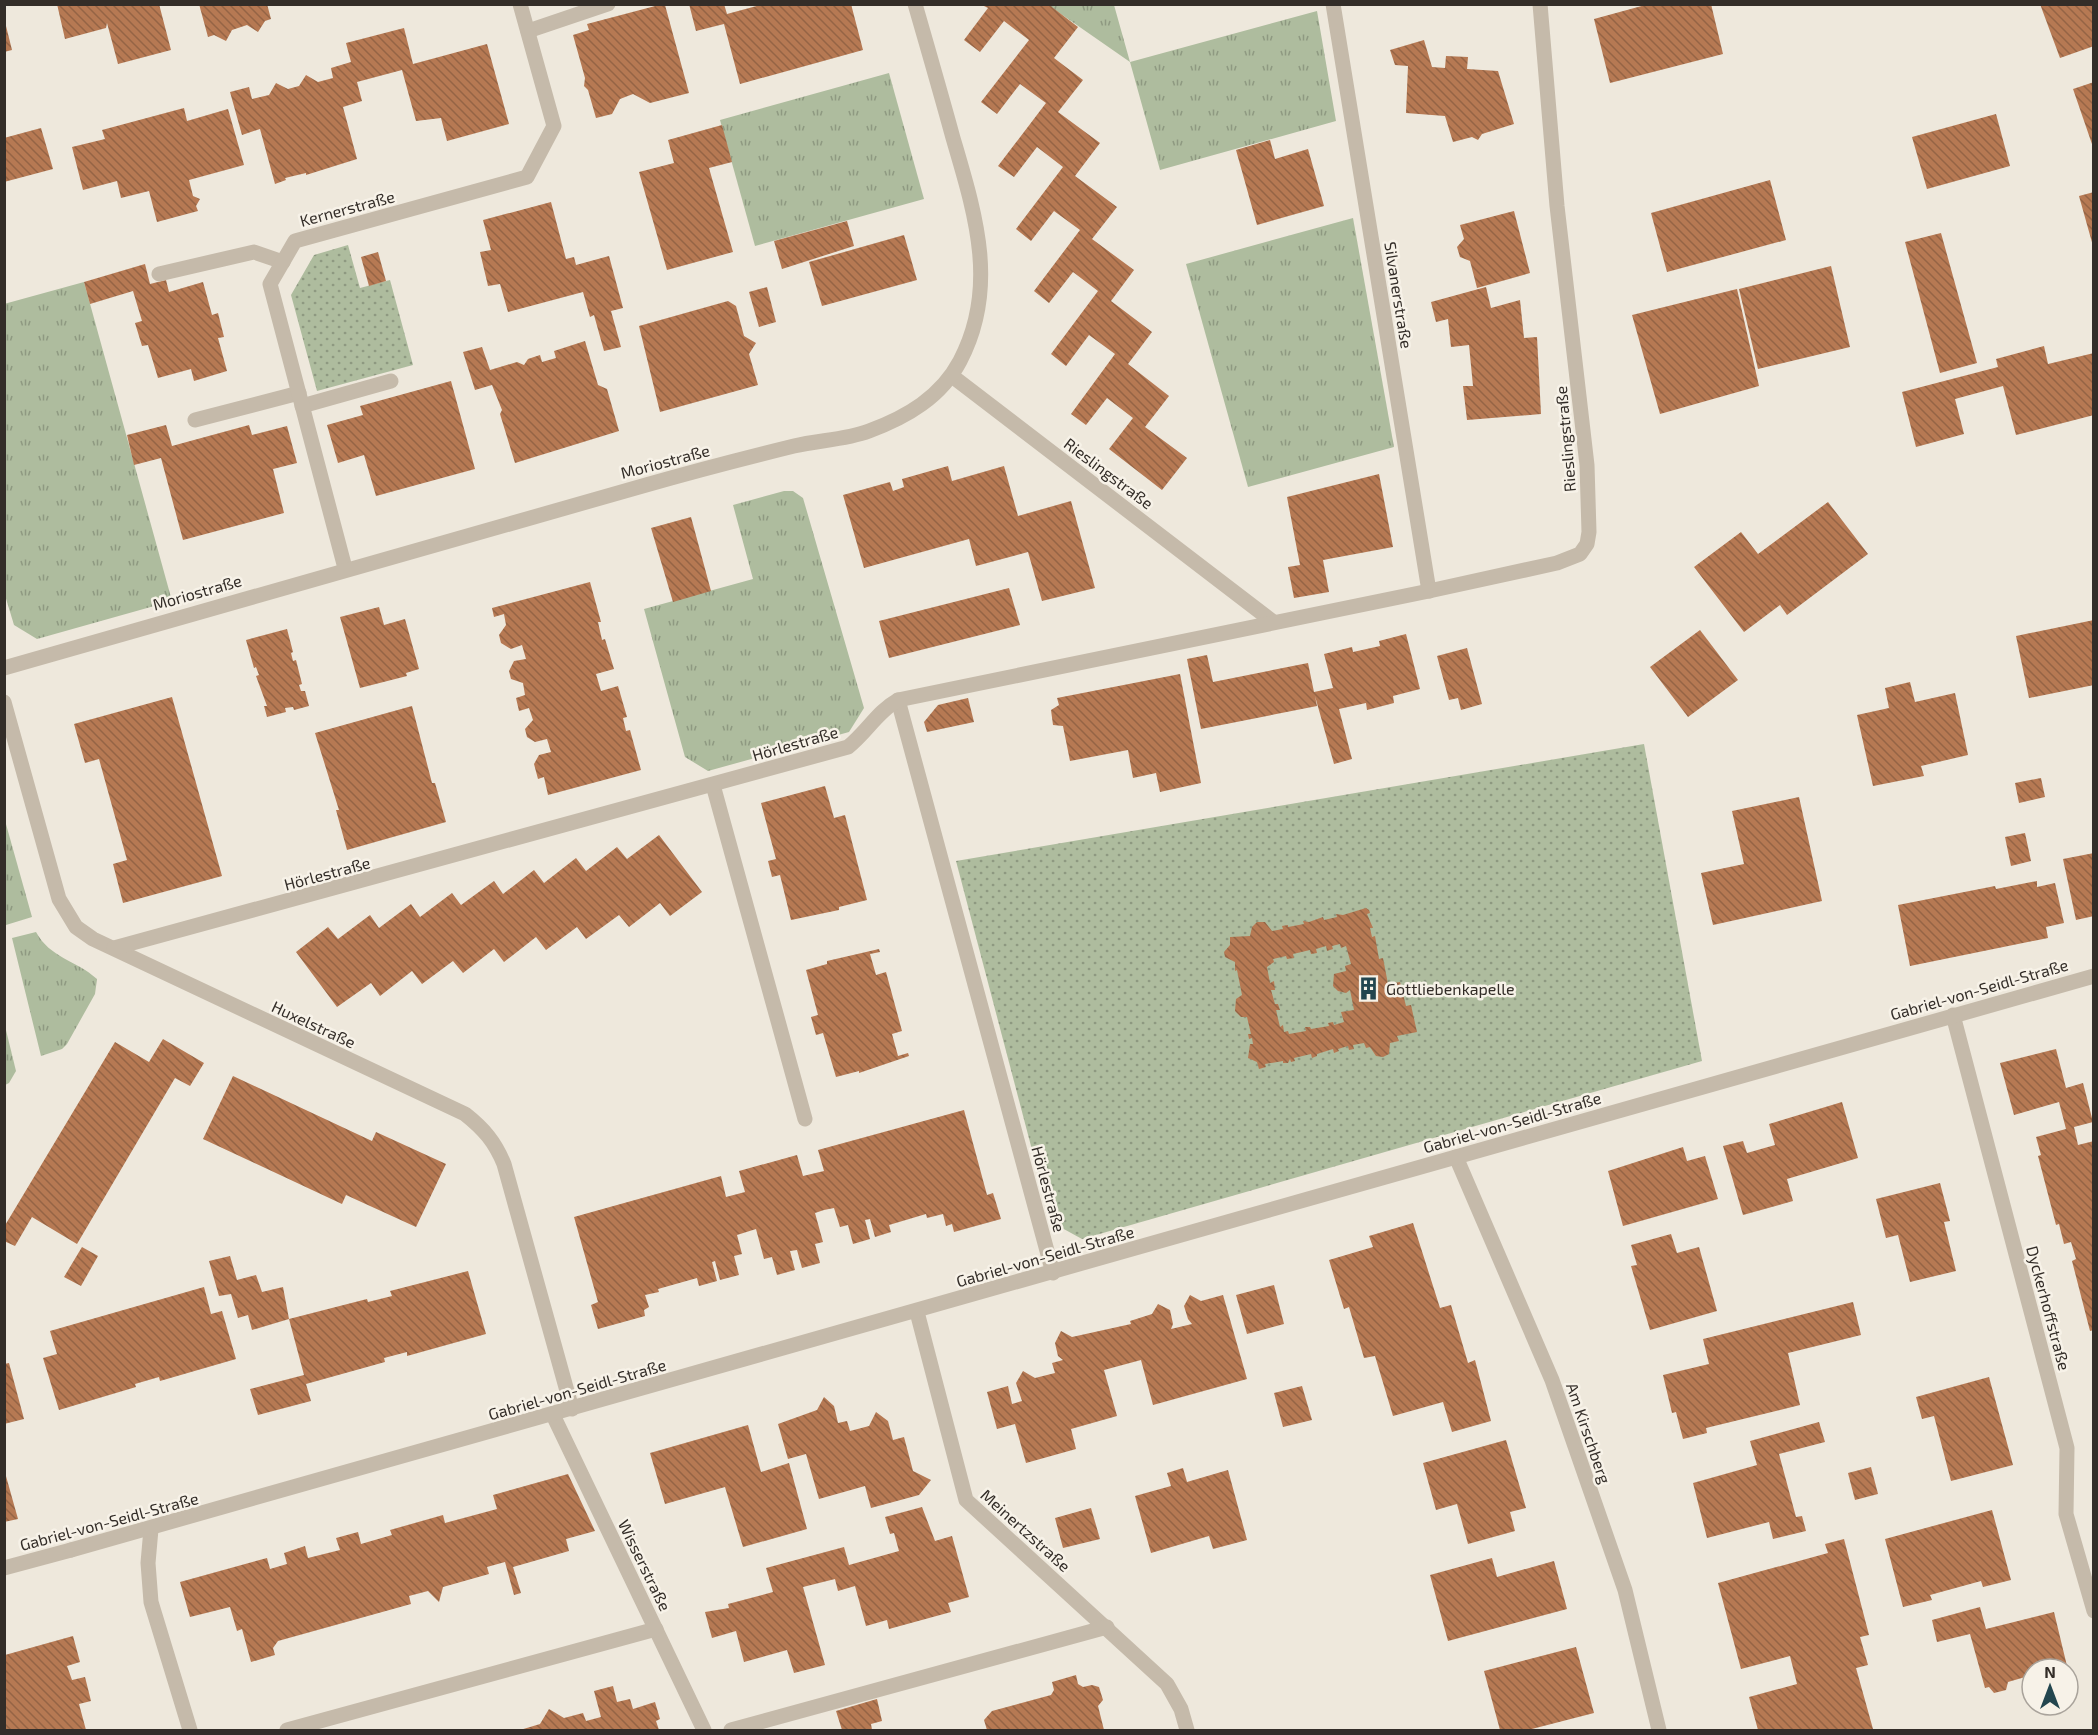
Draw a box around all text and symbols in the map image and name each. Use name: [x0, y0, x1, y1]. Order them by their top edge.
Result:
street label: Kernerstraße: [298, 186, 396, 230]
street label: Silvanerstraße: [1381, 240, 1417, 350]
street label: Rieslingstraße: [1551, 385, 1579, 493]
street label: Rieslingstraße: [1061, 433, 1157, 513]
street label: Moriostraße: [618, 440, 712, 482]
street label: Moriostraße: [150, 570, 244, 614]
street label: Hörlestraße: [750, 722, 840, 764]
street label: Hörlestraße: [282, 852, 372, 894]
street label: Gabriel-von-Seidl-Straße: [1888, 955, 2070, 1023]
building icon: Gottliebenkapelle: [1355, 975, 1381, 1001]
place label: Gottliebenkapelle: [1386, 979, 1515, 998]
street label: Huxelstraße: [269, 996, 359, 1052]
street label: Gabriel-von-Seidl-Straße: [1421, 1088, 1603, 1156]
street label: Hörlestraße: [1028, 1144, 1070, 1234]
street label: Gabriel-von-Seidl-Straße: [954, 1222, 1136, 1290]
street label: Dyckerhoffstraße: [2023, 1244, 2075, 1372]
street label: Gabriel-von-Seidl-Straße: [486, 1355, 668, 1423]
street label: Am Kirschberg: [1563, 1380, 1615, 1486]
street label: Meinertzstraße: [977, 1485, 1075, 1575]
street label: Gabriel-von-Seidl-Straße: [18, 1488, 200, 1554]
street label: Wisserstraße: [615, 1516, 675, 1614]
north arrow: [2020, 1657, 2080, 1717]
text: N: [2044, 1662, 2056, 1681]

